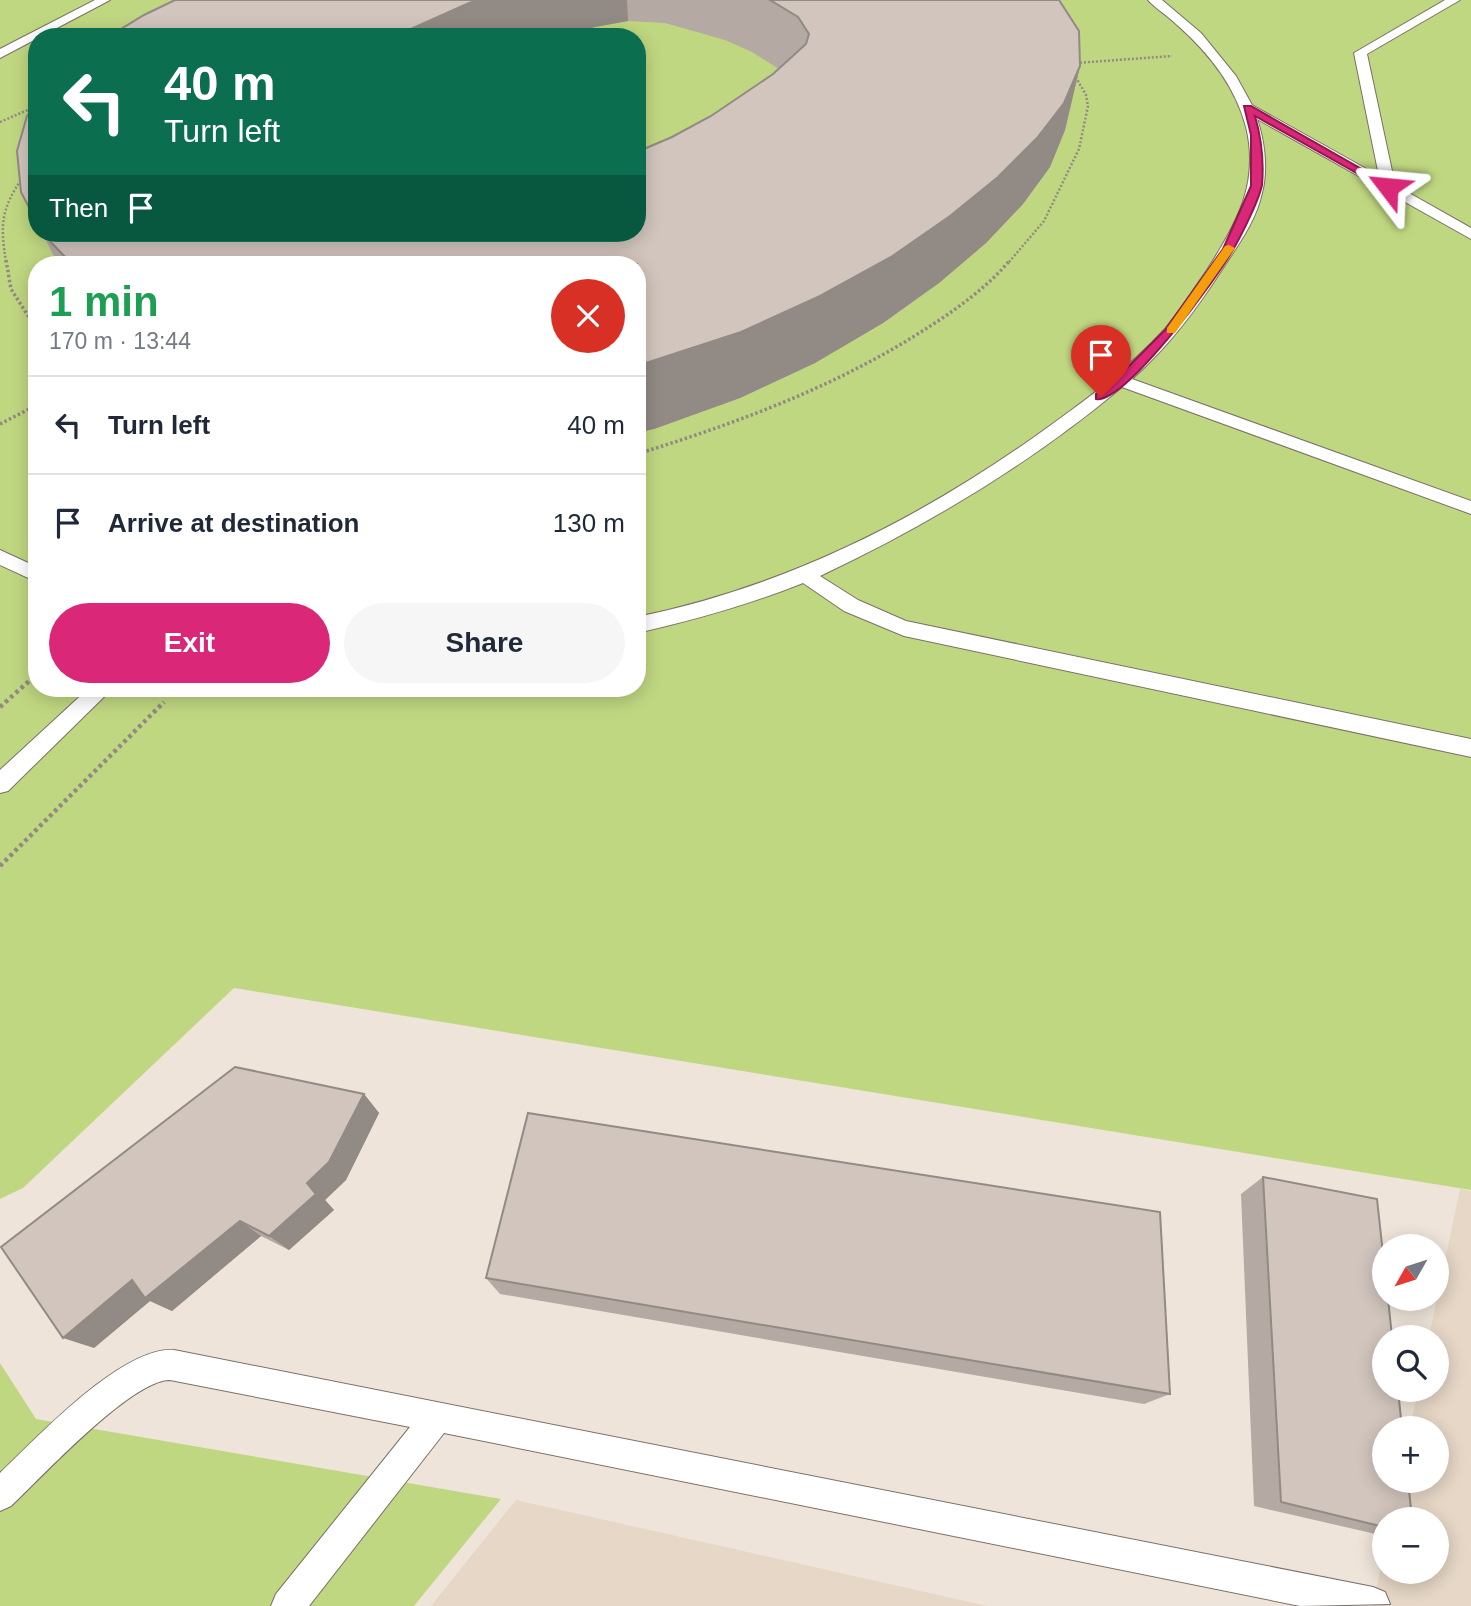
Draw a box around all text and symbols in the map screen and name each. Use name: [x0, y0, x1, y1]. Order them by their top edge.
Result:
icon: left: [49, 56, 140, 147]
text: 40 m: [164, 56, 276, 110]
text: Turn left: [164, 113, 280, 149]
position arrow: [1351, 150, 1425, 224]
icon: arrive: [122, 189, 160, 227]
text: Then: [49, 193, 108, 223]
text: 1 min: [49, 278, 159, 325]
button: close: [551, 279, 625, 353]
pin: [1071, 325, 1131, 397]
text: 170 m · 13:44: [49, 328, 191, 354]
icon: arrive: [1082, 336, 1120, 374]
icon: left: [49, 406, 87, 444]
text: Turn left: [108, 410, 210, 440]
text: 40 m: [567, 410, 625, 440]
icon: arrive: [49, 504, 87, 542]
text: Arrive at destination: [108, 508, 359, 538]
text: 130 m: [553, 508, 625, 538]
button: Exit: [49, 603, 330, 683]
button: Share: [344, 603, 625, 683]
north arrow: [1372, 1234, 1449, 1311]
map controls: [1372, 1234, 1449, 1584]
button: search: [1372, 1325, 1449, 1402]
button: +: [1372, 1416, 1449, 1493]
button: −: [1372, 1507, 1449, 1584]

